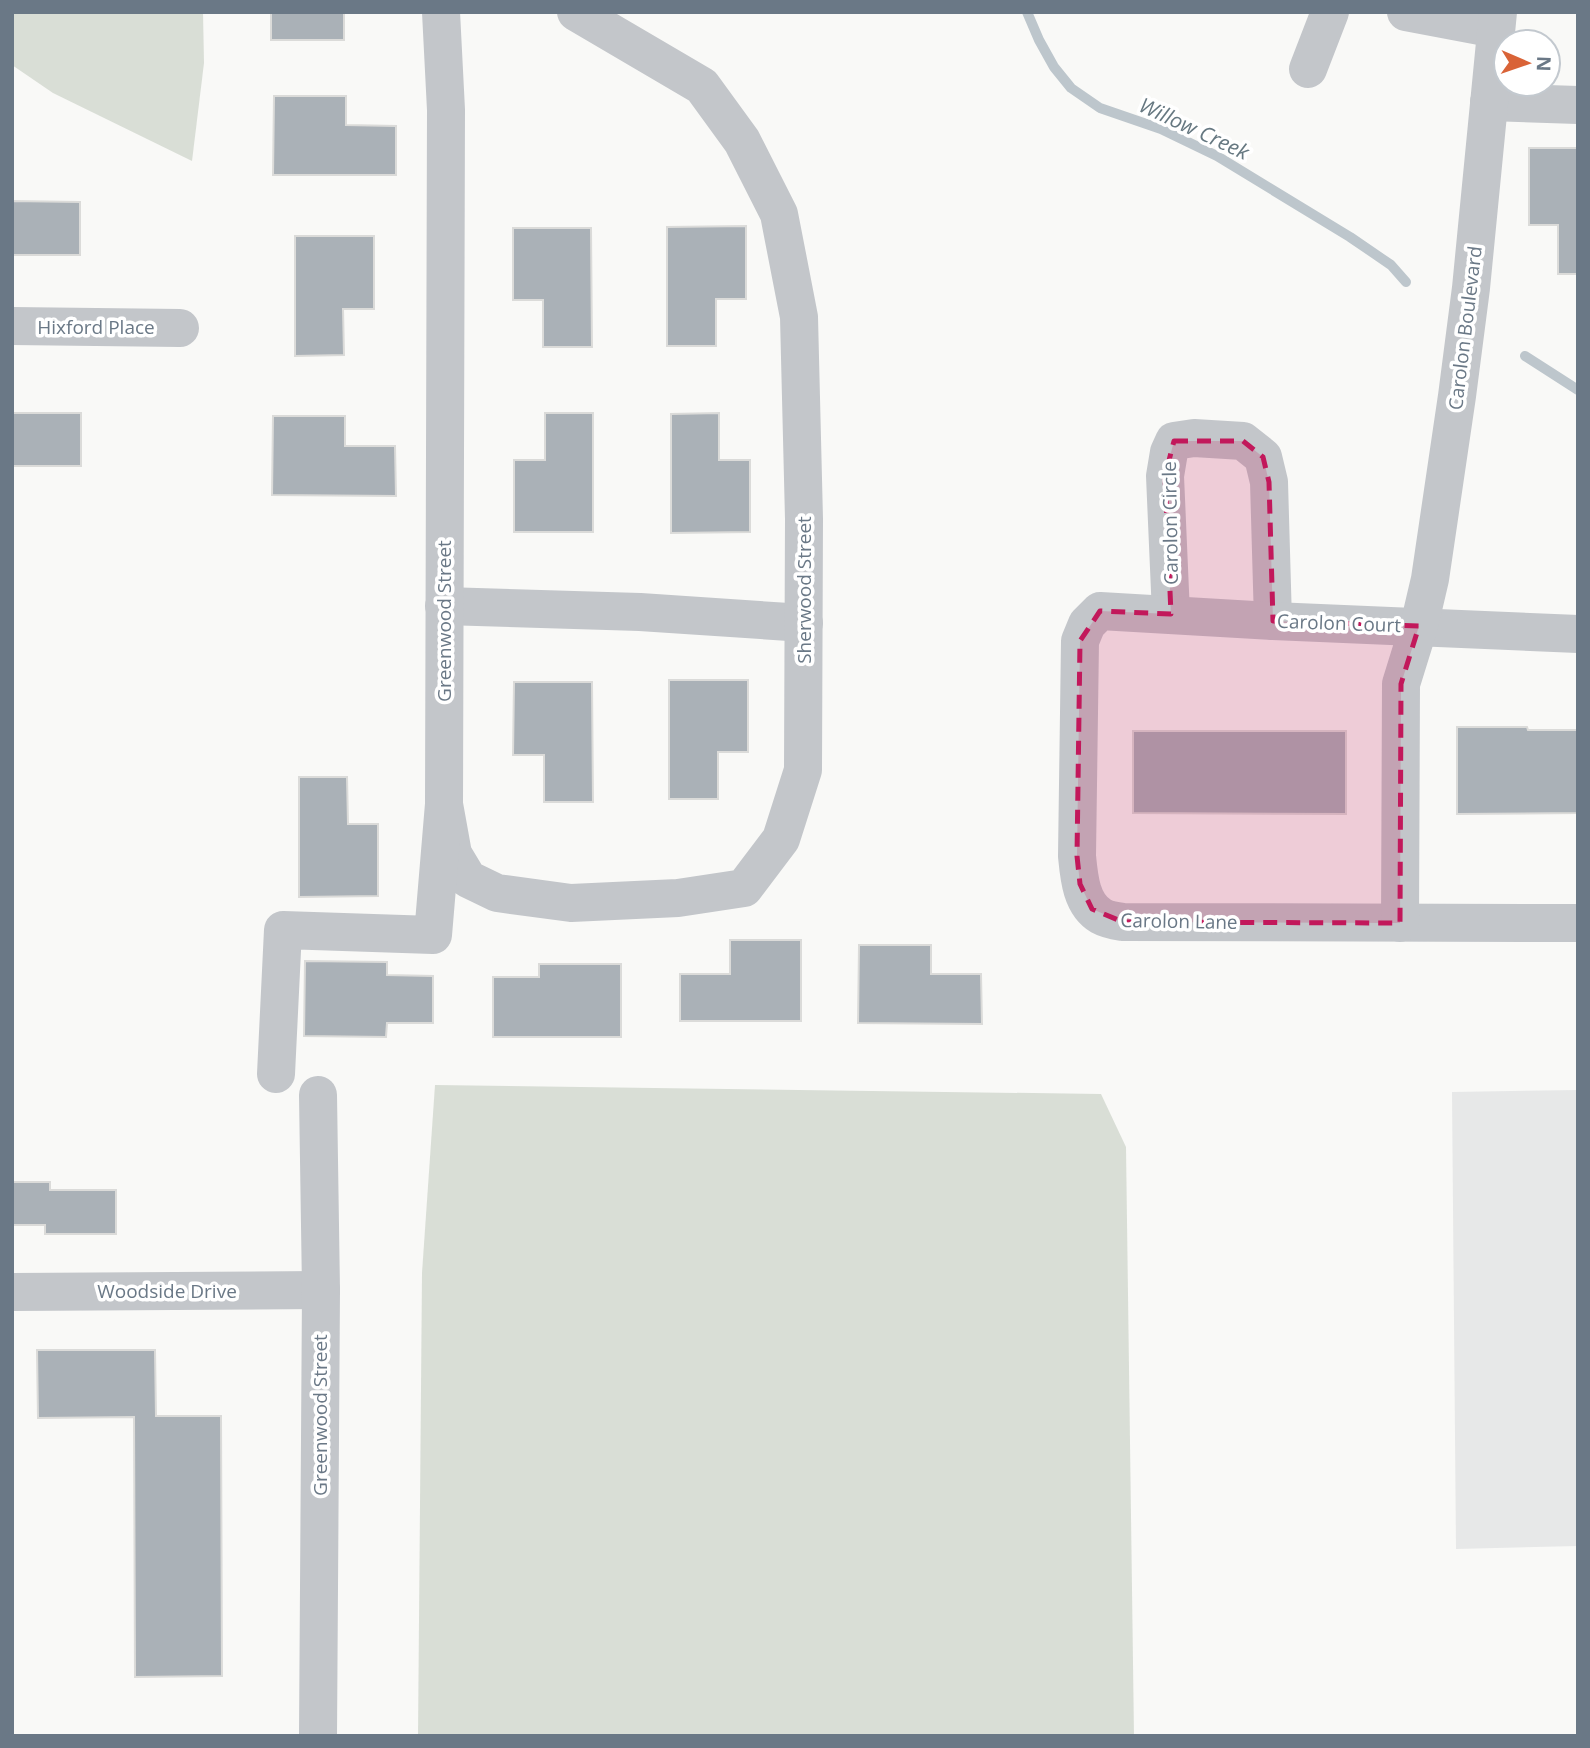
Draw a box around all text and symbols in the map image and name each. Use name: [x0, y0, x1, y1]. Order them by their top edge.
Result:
north arrow: [1492, 28, 1562, 98]
text: N: [1531, 55, 1557, 72]
water label: Willow Creek: [1135, 90, 1254, 166]
street label: Carolon Boulevard: [1442, 245, 1488, 411]
street label: Hixford Place: [37, 314, 155, 340]
street label: Carolon Circle: [1156, 461, 1184, 585]
street label: Sherwood Street: [791, 516, 817, 664]
street label: Greenwood Street: [431, 540, 457, 702]
street label: Carolon Court: [1277, 608, 1402, 638]
street label: Carolon Lane: [1120, 907, 1238, 935]
street label: Woodside Drive: [97, 1278, 237, 1304]
street label: Greenwood Street: [307, 1334, 333, 1496]

